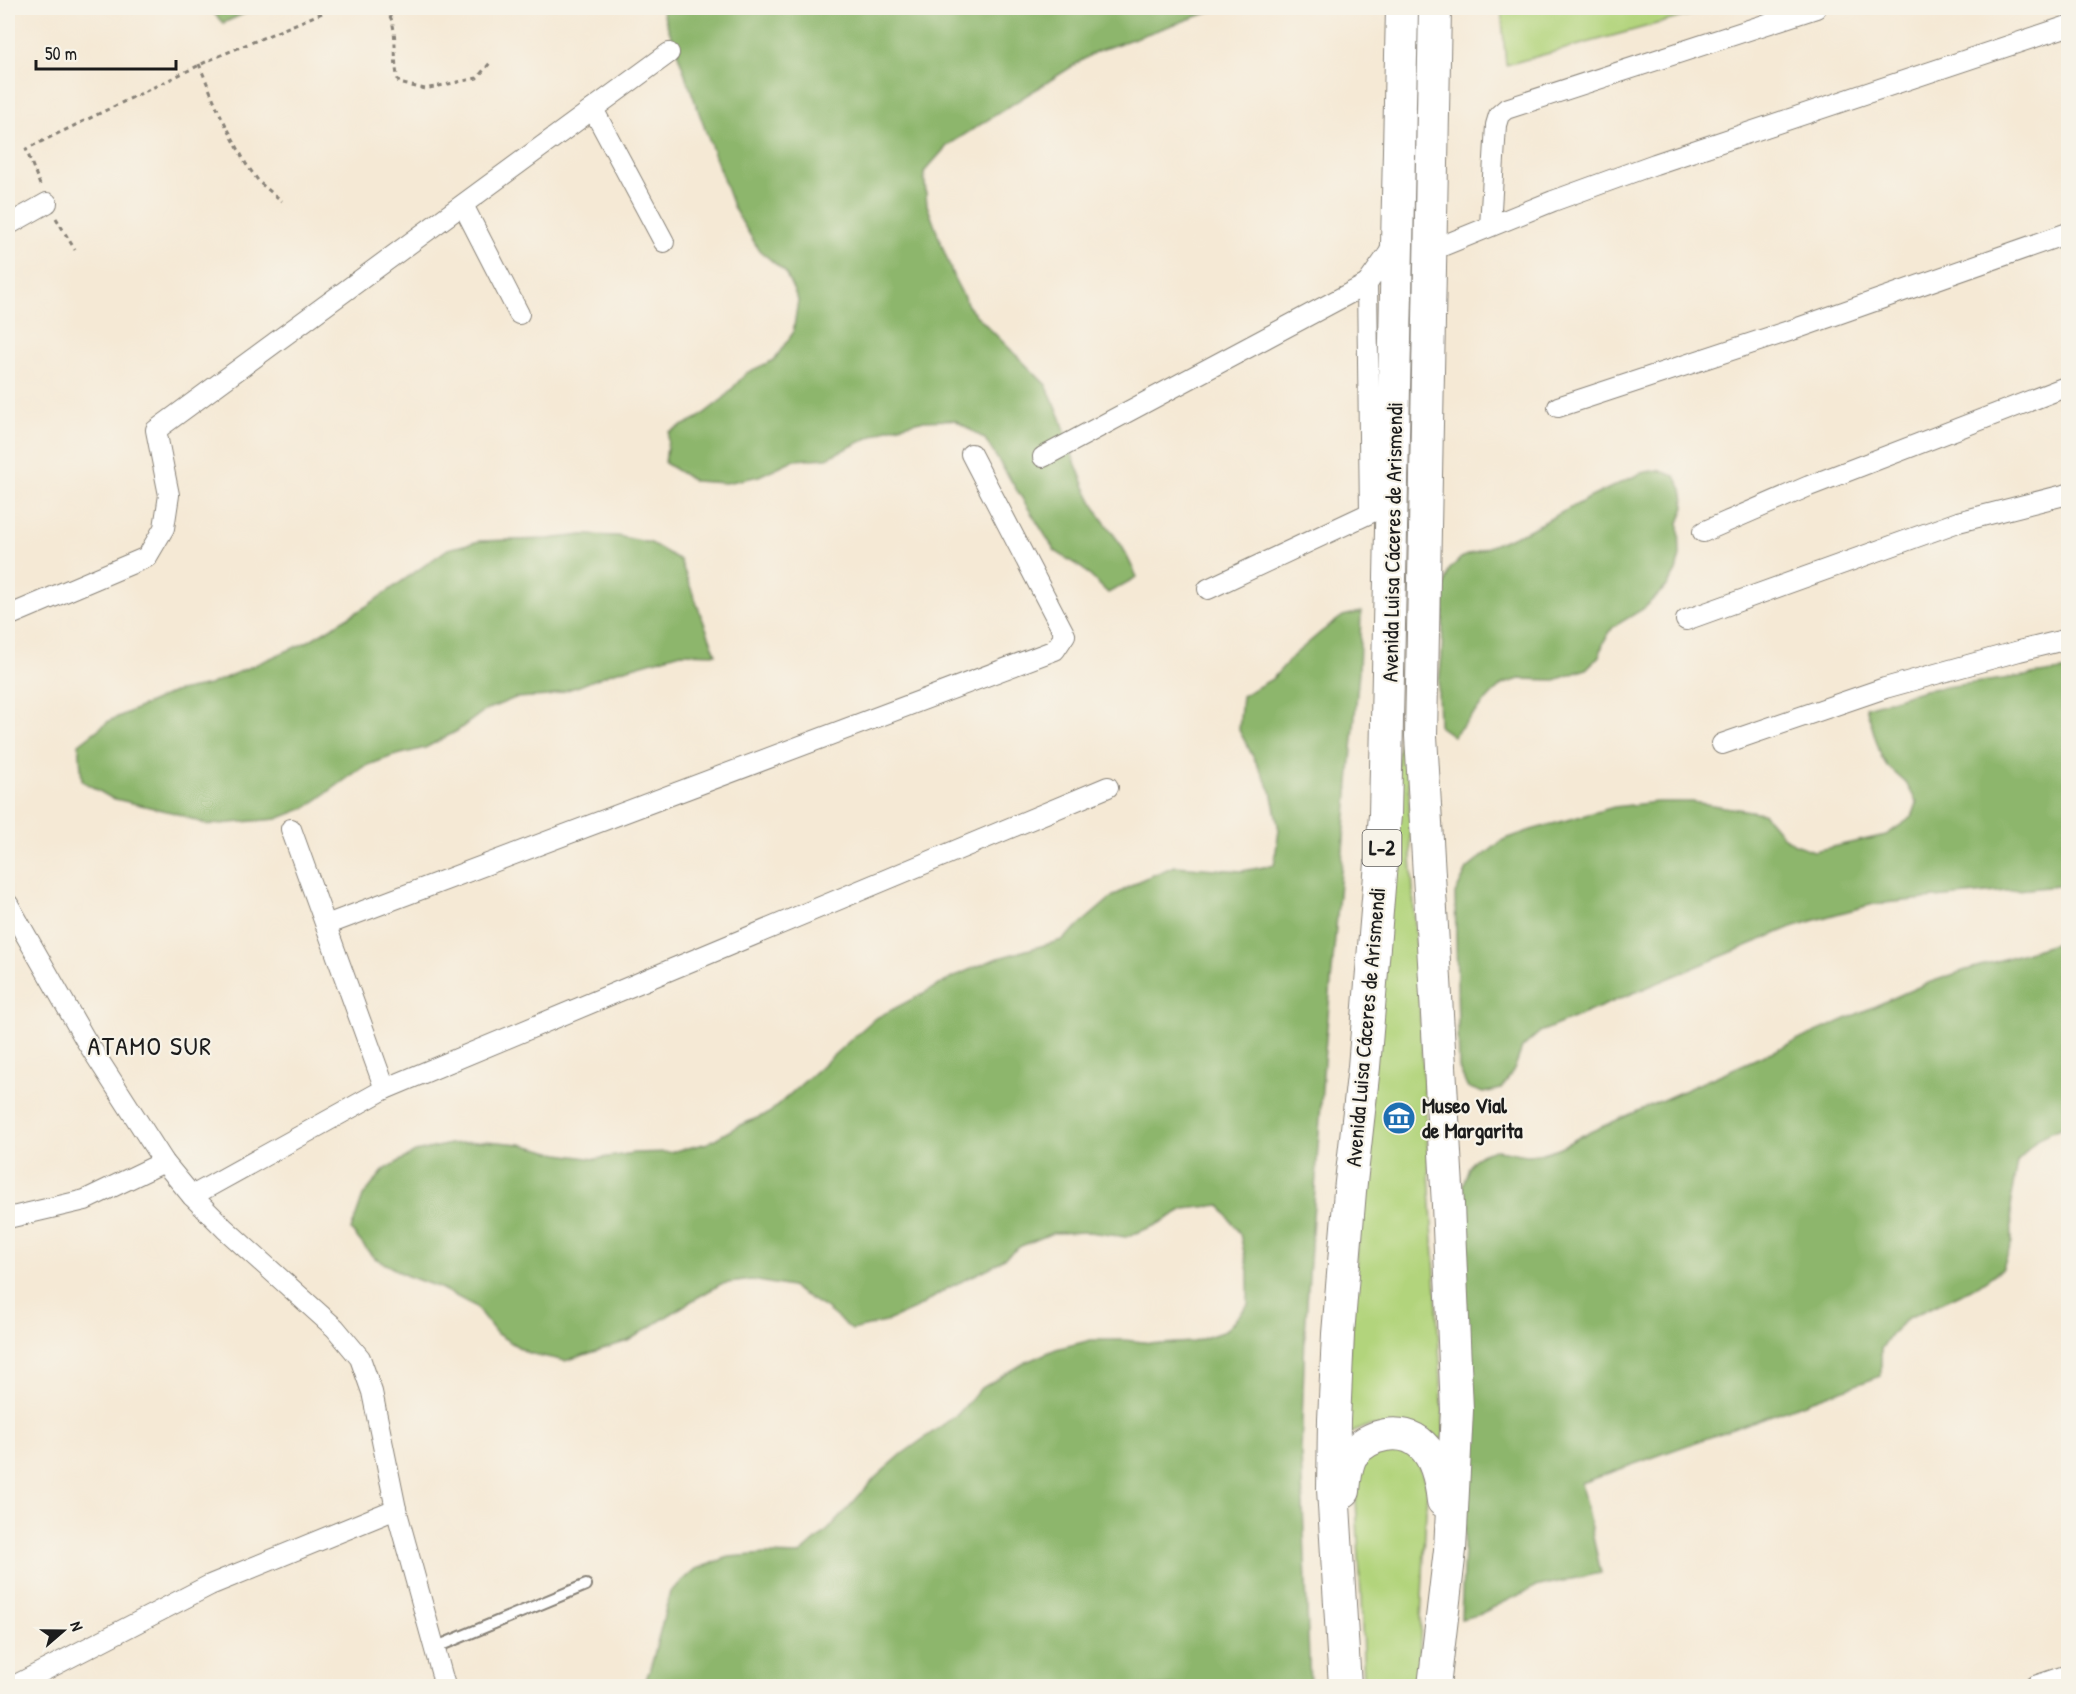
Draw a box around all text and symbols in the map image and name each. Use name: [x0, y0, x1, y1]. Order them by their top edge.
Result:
scale bar: [36, 33, 176, 71]
text: 50 m: [45, 41, 77, 66]
street label: Avenida Luisa Cáceres de Arismendi: [1375, 402, 1409, 682]
road number: L-2: [1362, 830, 1402, 866]
street label: Avenida Luisa Cáceres de Arismendi: [1338, 886, 1392, 1168]
district label: ATAMO SUR: [88, 1028, 213, 1063]
place label: Museo Vial de Margarita: [1422, 1090, 1523, 1146]
museum icon: Museo Vial de Margarita: [1381, 1100, 1417, 1136]
north arrow: [33, 1601, 93, 1661]
text: N: [65, 1618, 89, 1634]

